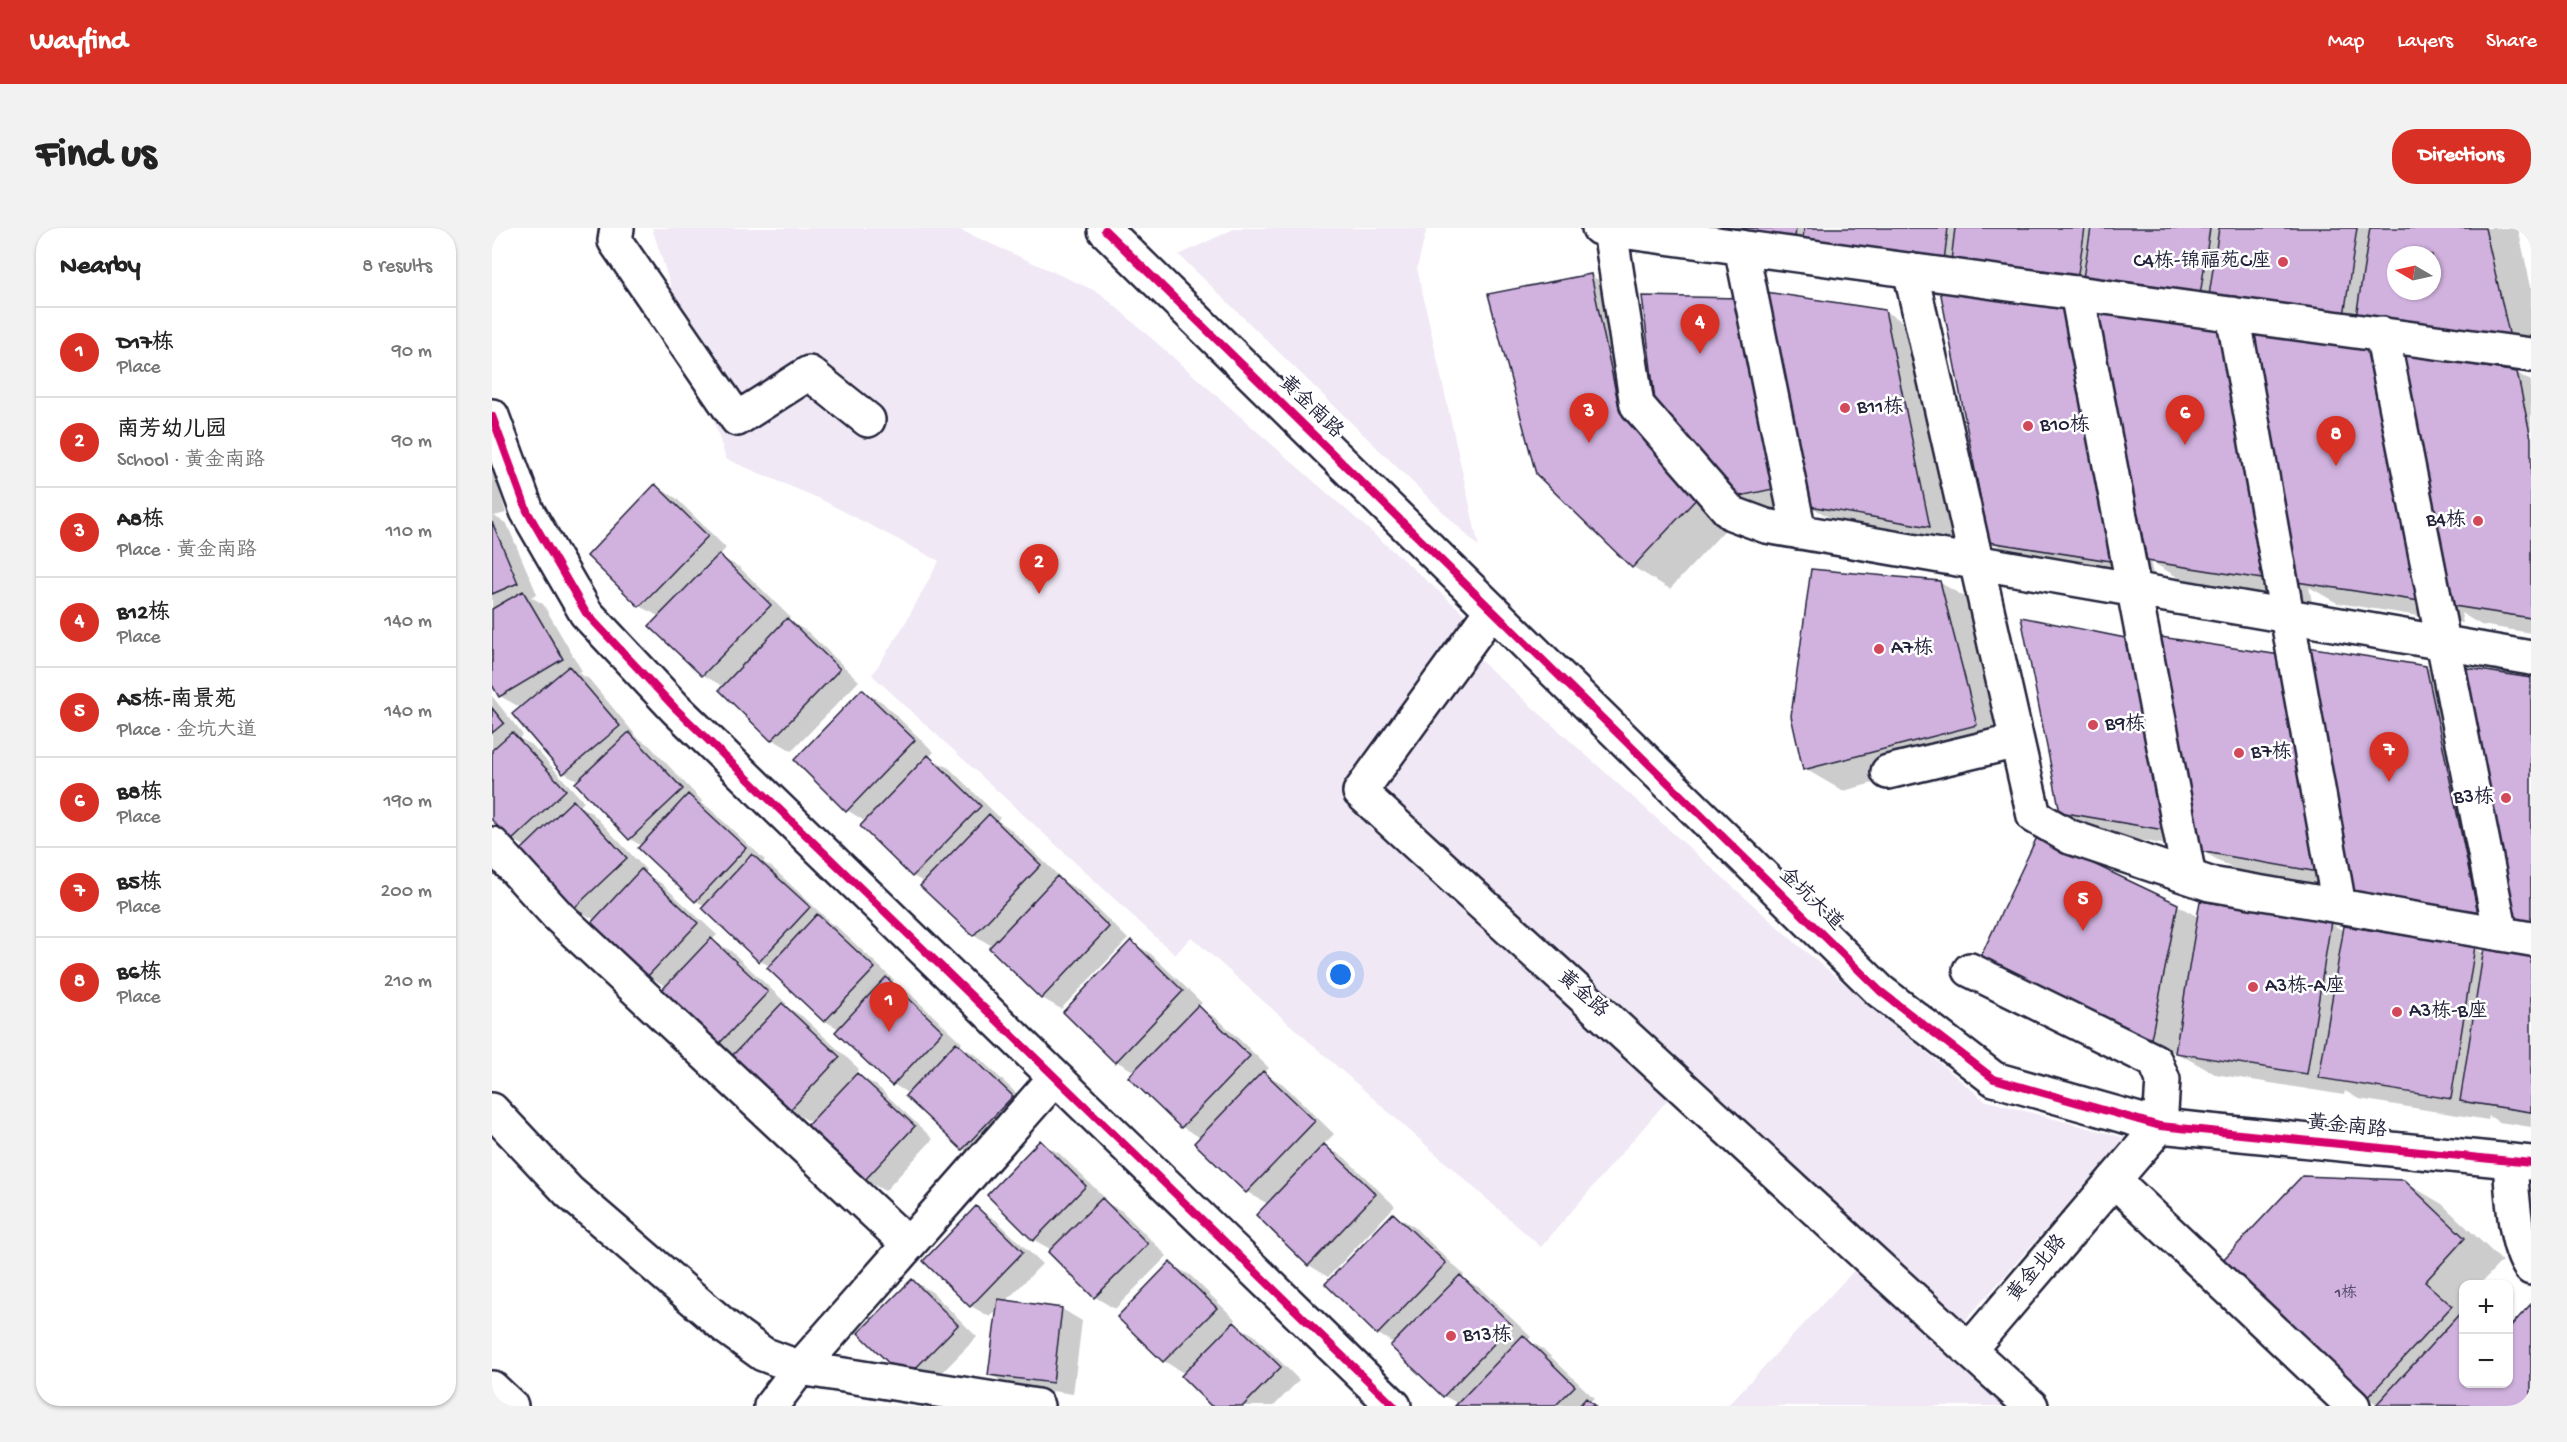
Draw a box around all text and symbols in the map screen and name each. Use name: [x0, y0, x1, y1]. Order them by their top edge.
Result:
text: Wayfind: [30, 26, 127, 59]
text: Map: [2328, 30, 2364, 55]
text: Layers: [2397, 30, 2453, 55]
text: Share: [2486, 30, 2537, 55]
button: Directions: [2392, 129, 2531, 184]
text: Find us: [36, 132, 156, 181]
north arrow: [2387, 246, 2441, 300]
place label: C4栋-锦福苑C座: [2134, 249, 2271, 274]
text: Nearby: [60, 252, 141, 283]
marker: C4栋-锦福苑C座: [2276, 255, 2290, 269]
text: 8 results: [362, 256, 432, 279]
pin: 4: [1680, 304, 1720, 354]
text: D17栋: [117, 331, 174, 357]
text: 1: [75, 341, 84, 364]
text: 90 m: [392, 341, 432, 364]
text: Place: [117, 357, 161, 380]
street label: 黄金南路: [1273, 371, 1349, 445]
pin: 3: [1570, 394, 1608, 443]
place label: B11栋: [1856, 396, 1903, 420]
pin: 6: [2166, 396, 2204, 445]
marker: B11栋: [1838, 401, 1852, 415]
place label: B10栋: [2039, 414, 2090, 438]
pin: 8: [2316, 416, 2356, 466]
text: 南芳幼儿园: [117, 418, 227, 444]
marker: B10栋: [2021, 419, 2035, 433]
text: 2: [75, 431, 84, 454]
text: 90 m: [392, 431, 432, 454]
text: School · 黄金南路: [117, 450, 265, 473]
text: A8栋: [117, 508, 164, 534]
place label: B4栋: [2425, 509, 2466, 533]
marker: B4栋: [2471, 514, 2485, 528]
text: 3: [74, 521, 85, 544]
text: 110 m: [386, 521, 432, 544]
text: Place · 黄金南路: [117, 540, 256, 563]
pin: 2: [1020, 544, 1058, 594]
text: B12栋: [117, 601, 170, 627]
text: 4: [75, 611, 84, 634]
text: 140 m: [384, 611, 432, 634]
text: Place: [117, 627, 161, 650]
place label: A7栋: [1891, 637, 1933, 661]
marker: A7栋: [1872, 642, 1886, 656]
text: A5栋-南景苑: [117, 688, 236, 714]
text: 5: [74, 701, 85, 724]
text: 140 m: [384, 701, 432, 724]
place label: B9栋: [2104, 713, 2145, 737]
marker: B9栋: [2086, 718, 2100, 732]
text: Place · 金坑大道: [117, 720, 256, 743]
pin: 7: [2370, 732, 2408, 782]
place label: B7栋: [2250, 741, 2292, 765]
marker: B7栋: [2232, 746, 2246, 760]
text: B8栋: [117, 781, 162, 807]
place label: B3栋: [2452, 786, 2494, 810]
text: 6: [74, 791, 85, 814]
text: 190 m: [384, 791, 432, 814]
marker: B3栋: [2499, 791, 2513, 805]
text: Place: [117, 807, 161, 830]
street label: 金坑大道: [1773, 863, 1848, 936]
text: B5栋: [117, 871, 162, 897]
text: 7: [74, 881, 85, 904]
text: 200 m: [381, 881, 432, 904]
pin: 5: [2064, 882, 2102, 931]
text: Place: [117, 897, 161, 920]
your location: [1326, 960, 1355, 989]
text: B6栋: [117, 961, 161, 987]
street label: 黄金路: [1552, 965, 1614, 1024]
text: 8: [74, 971, 85, 994]
text: 210 m: [384, 971, 432, 994]
place label: A3栋-A座: [2265, 974, 2345, 999]
marker: A3栋-A座: [2246, 980, 2260, 994]
pin: 1: [870, 982, 908, 1032]
text: Place: [117, 987, 161, 1010]
place label: A3栋-B座: [2409, 999, 2488, 1024]
marker: A3栋-B座: [2390, 1005, 2404, 1019]
street label: 黄金南路: [2306, 1110, 2389, 1144]
street label: 黄金北路: [2002, 1229, 2073, 1307]
map controls: [2459, 1280, 2513, 1388]
button: +: [2459, 1280, 2513, 1334]
house number: 1栋: [2334, 1284, 2357, 1304]
place label: B13栋: [1462, 1324, 1512, 1348]
marker: B13栋: [1444, 1329, 1458, 1343]
button: −: [2459, 1334, 2513, 1388]

